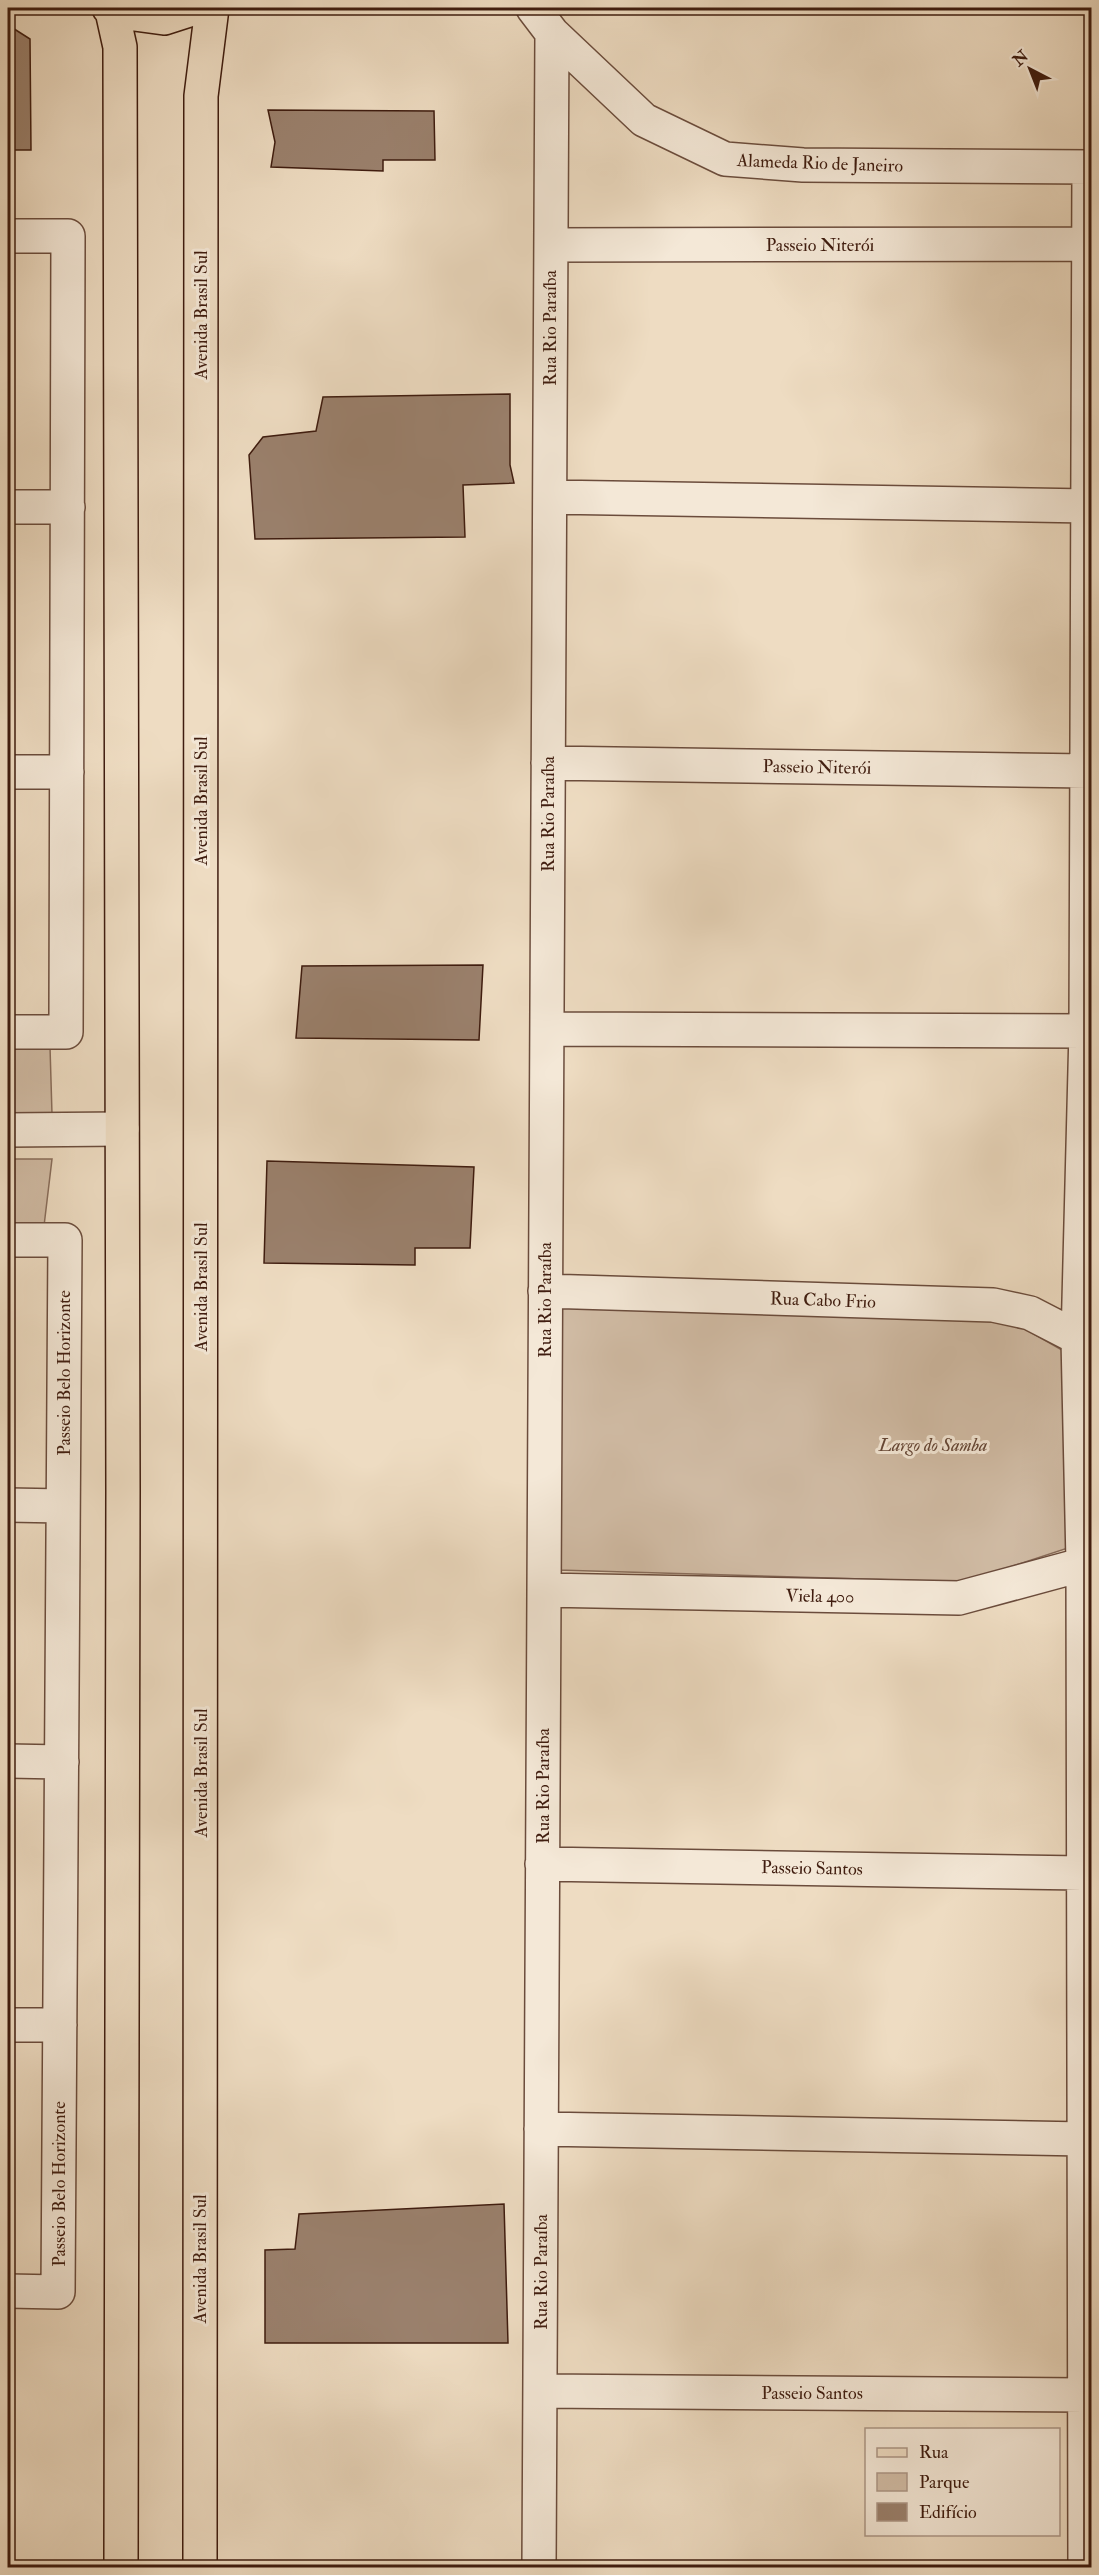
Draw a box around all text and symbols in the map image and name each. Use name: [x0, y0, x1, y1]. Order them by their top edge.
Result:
north arrow: [1000, 39, 1060, 99]
text: N: [1008, 46, 1033, 71]
street label: Alameda Rio de Janeiro: [735, 149, 904, 178]
street label: Passeio Niterói: [766, 234, 874, 257]
street label: Avenida Brasil Sul: [190, 250, 213, 381]
street label: Rua Rio Paraíba: [539, 270, 562, 386]
street label: Avenida Brasil Sul: [190, 736, 213, 867]
street label: Passeio Niterói: [763, 755, 872, 780]
street label: Rua Rio Paraíba: [537, 756, 560, 872]
street label: Avenida Brasil Sul: [190, 1222, 213, 1353]
street label: Rua Rio Paraíba: [534, 1242, 557, 1358]
street label: Rua Cabo Frio: [770, 1287, 877, 1314]
street label: Passeio Belo Horizonte: [53, 1290, 76, 1456]
park label: Largo do Samba: [878, 1434, 987, 1457]
street label: Viela 400: [785, 1584, 855, 1609]
street label: Avenida Brasil Sul: [190, 1708, 213, 1839]
street label: Rua Rio Paraíba: [532, 1728, 555, 1844]
street label: Passeio Santos: [761, 1856, 863, 1881]
street label: Passeio Belo Horizonte: [48, 2101, 71, 2267]
street label: Avenida Brasil Sul: [189, 2194, 212, 2325]
street label: Rua Rio Paraíba: [530, 2214, 553, 2330]
street label: Passeio Santos: [761, 2382, 863, 2405]
legend: [865, 2428, 1060, 2536]
text: Rua: [919, 2441, 949, 2464]
text: Parque: [919, 2471, 970, 2494]
text: Edifício: [919, 2501, 977, 2524]

